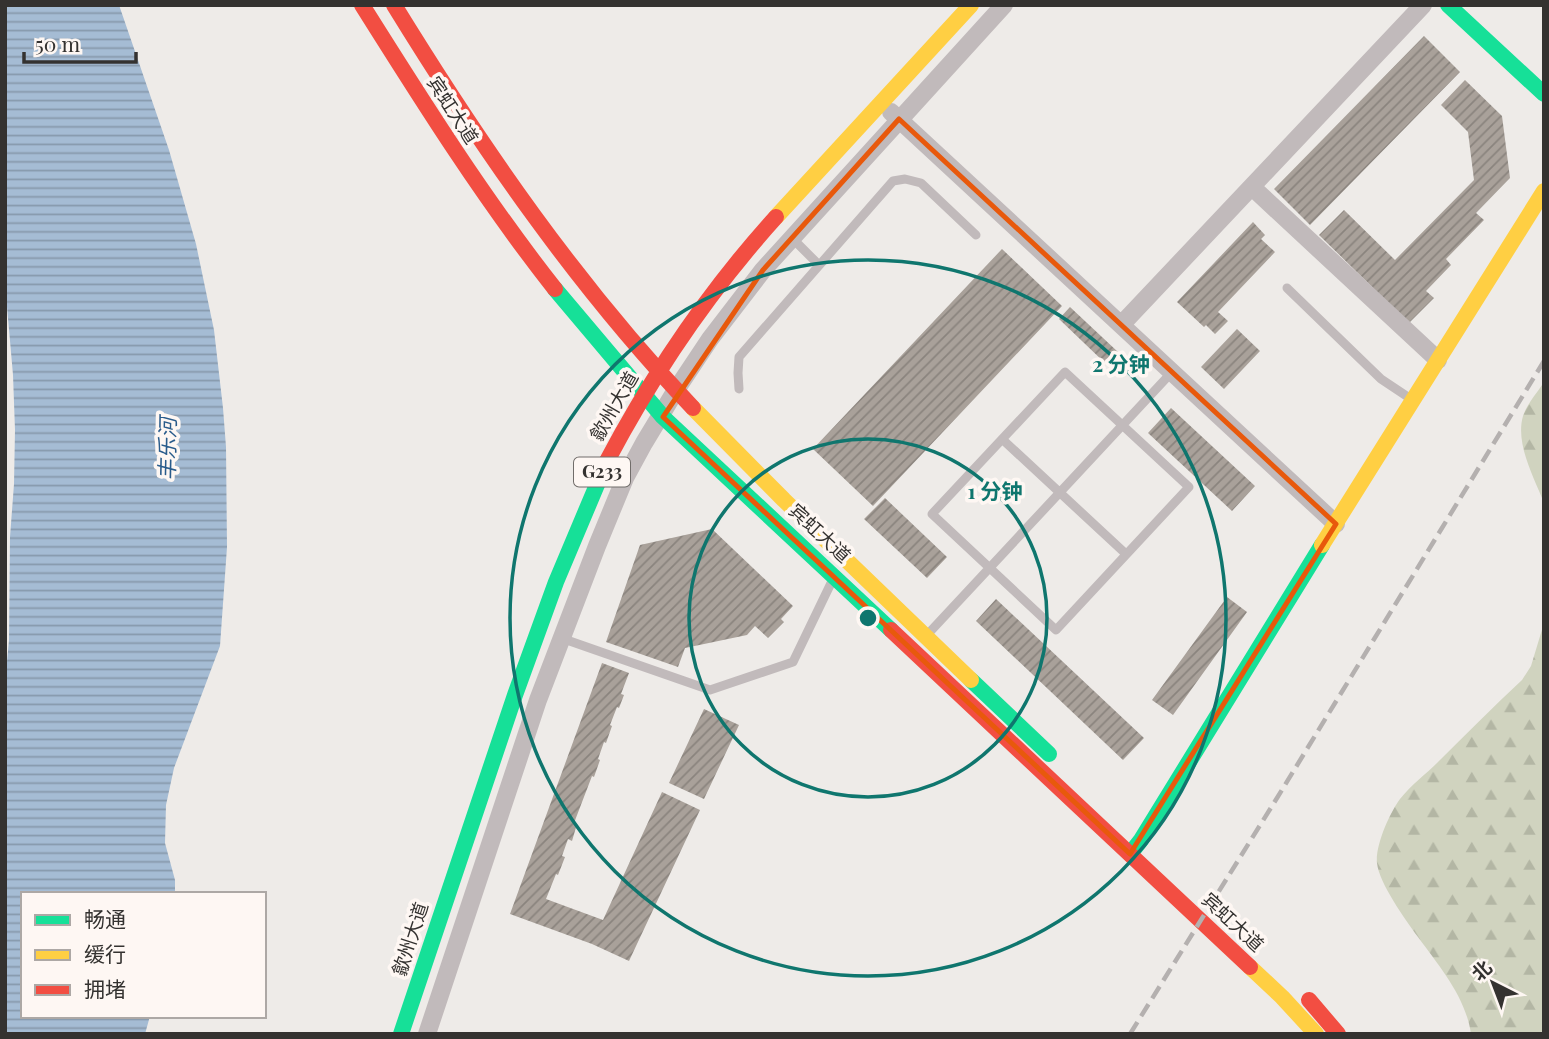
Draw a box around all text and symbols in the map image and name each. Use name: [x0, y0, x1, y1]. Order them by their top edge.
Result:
scale bar: [24, 21, 136, 65]
text: 50 m: [35, 29, 81, 57]
street label: 宾虹大道: [422, 70, 485, 148]
text: 2 分钟: [1092, 349, 1150, 377]
street label: 歙州大道: [583, 366, 643, 445]
water label: 丰乐河: [151, 413, 181, 481]
road number: G233: [574, 458, 630, 486]
text: 1 分钟: [968, 476, 1022, 504]
street label: 宾虹大道: [784, 497, 857, 568]
centre of rings: [856, 606, 880, 630]
street label: 宾虹大道: [1197, 886, 1270, 957]
legend: [21, 892, 266, 1018]
street label: 歙州大道: [385, 899, 433, 979]
text: 畅通: [84, 904, 126, 932]
text: 缓行: [84, 939, 126, 967]
north arrow: [1458, 948, 1528, 1018]
text: 北: [1465, 954, 1497, 986]
text: 拥堵: [84, 974, 126, 1002]

